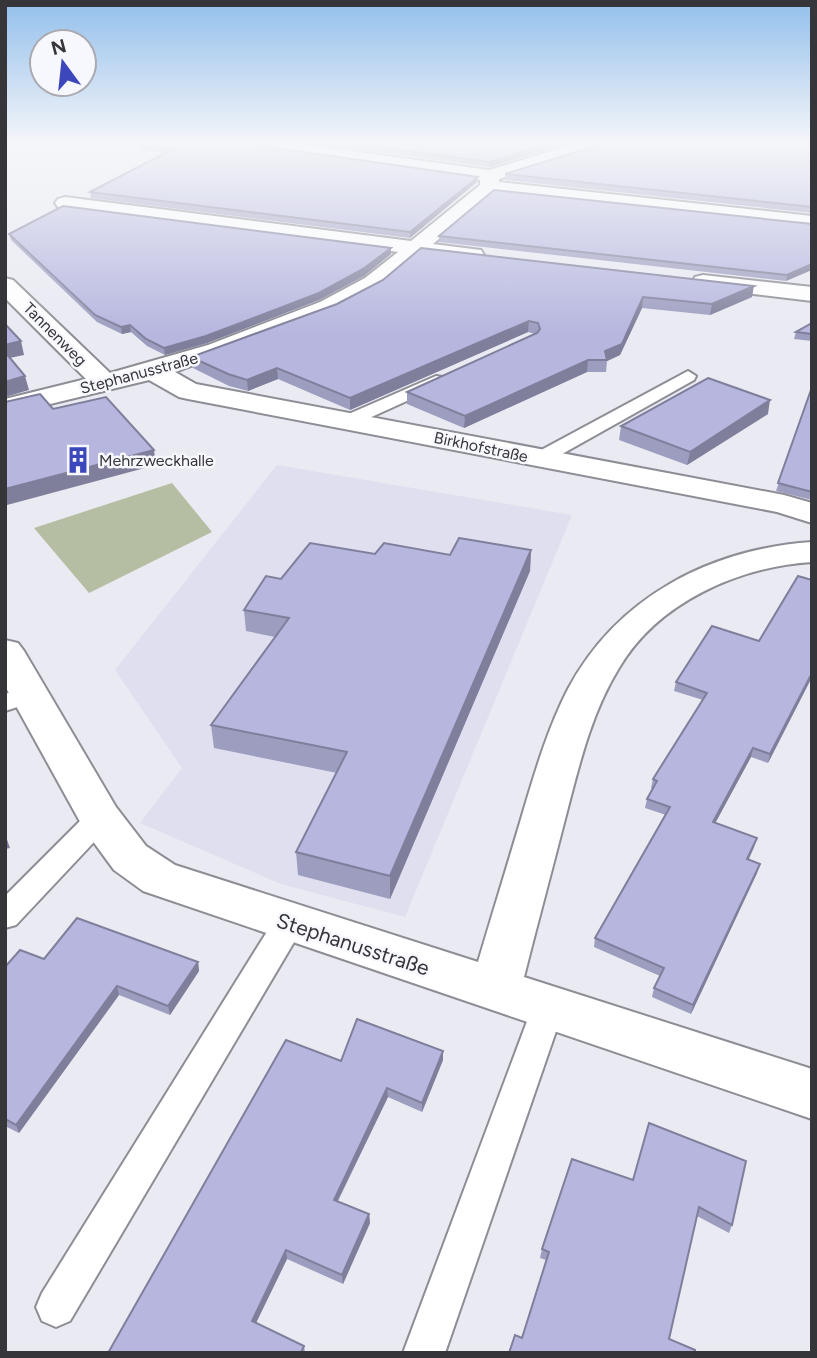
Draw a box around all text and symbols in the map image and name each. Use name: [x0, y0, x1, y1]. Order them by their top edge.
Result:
north arrow: [28, 28, 98, 98]
text: N: [49, 34, 69, 60]
street label: Tannenweg: [19, 298, 91, 370]
street label: Stephanusstraße: [78, 348, 200, 398]
street label: Birkhofstraße: [432, 428, 530, 466]
building icon: Mehrzweckhalle: [63, 445, 93, 475]
place label: Mehrzweckhalle: [99, 451, 214, 470]
street label: Stephanusstraße: [273, 908, 433, 980]

